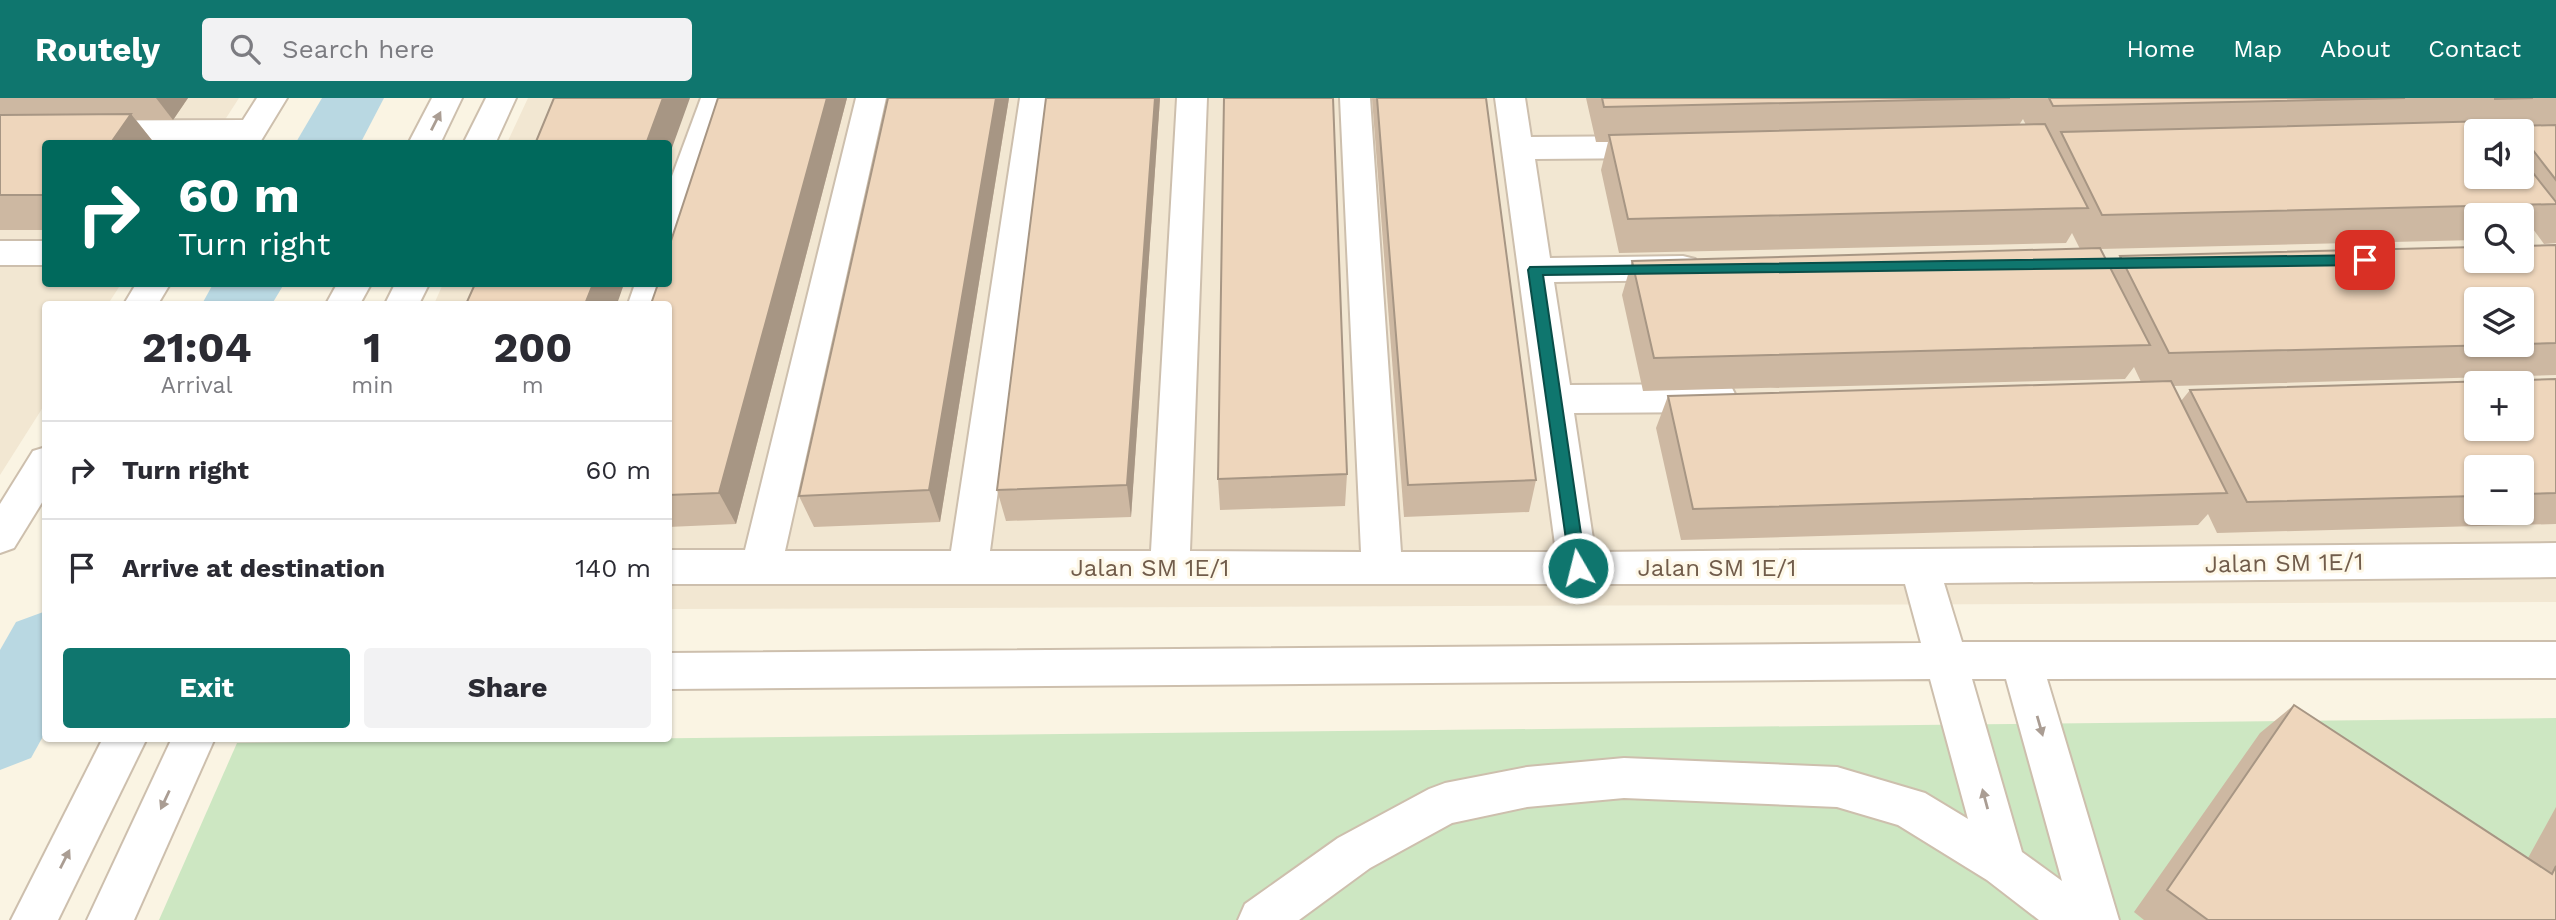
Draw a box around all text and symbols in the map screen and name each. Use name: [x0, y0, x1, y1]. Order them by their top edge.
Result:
search box: [202, 18, 692, 81]
text: Routely: [35, 30, 160, 69]
icon: search: [226, 30, 264, 68]
text: Search here: [282, 34, 434, 64]
text: Home: [2127, 35, 2195, 63]
text: Map: [2233, 35, 2282, 63]
text: About: [2320, 35, 2390, 63]
text: Contact: [2428, 35, 2521, 63]
one-way arrow: [430, 111, 441, 131]
map controls: [2464, 119, 2534, 525]
button: sound: [2464, 119, 2534, 189]
text: 60 m: [178, 166, 300, 224]
icon: right: [63, 168, 154, 259]
button: search: [2464, 203, 2534, 273]
text: Turn right: [178, 225, 330, 263]
pin: [2335, 230, 2395, 290]
icon: arrive: [2346, 241, 2384, 279]
button: layers: [2464, 287, 2534, 357]
text: 21:04: [142, 323, 252, 372]
text: 1: [363, 323, 381, 372]
text: 200: [493, 323, 572, 372]
button: +: [2464, 371, 2534, 441]
text: Arrival: [161, 372, 233, 399]
text: min: [351, 372, 394, 399]
text: m: [522, 372, 544, 399]
icon: right: [63, 451, 101, 489]
text: Turn right: [122, 455, 249, 485]
text: 60 m: [585, 455, 651, 485]
button: −: [2464, 455, 2534, 525]
position arrow: [1541, 531, 1615, 605]
street label: Jalan SM 1E/1: [2204, 548, 2364, 578]
icon: arrive: [63, 549, 101, 587]
text: Arrive at destination: [122, 553, 385, 583]
text: 140 m: [575, 553, 651, 583]
street label: Jalan SM 1E/1: [1071, 554, 1229, 582]
street label: Jalan SM 1E/1: [1638, 554, 1796, 582]
button: Exit: [63, 648, 350, 728]
button: Share: [364, 648, 651, 728]
one-way arrow: [2035, 715, 2046, 737]
one-way arrow: [1980, 789, 1990, 810]
one-way arrow: [159, 790, 170, 811]
one-way arrow: [59, 849, 70, 869]

